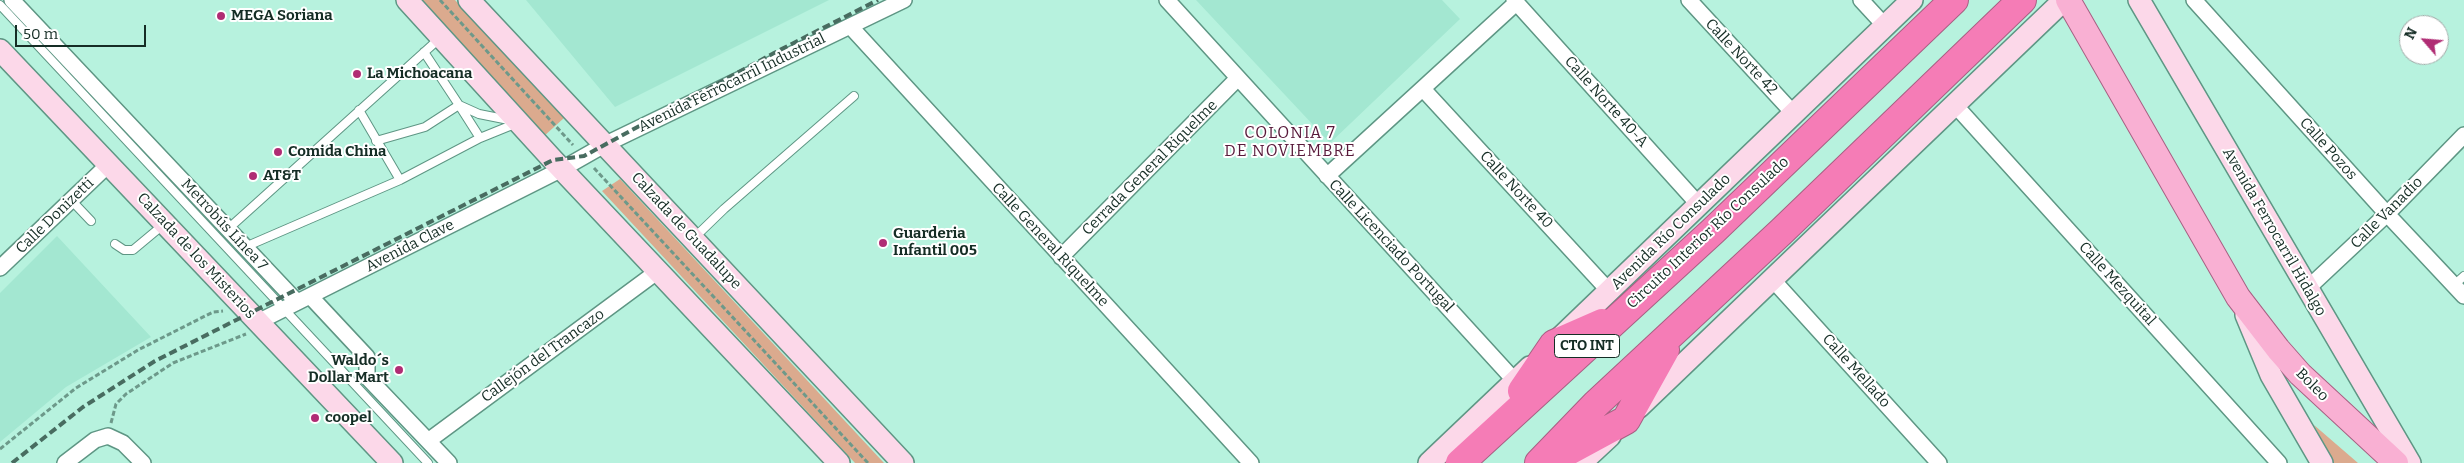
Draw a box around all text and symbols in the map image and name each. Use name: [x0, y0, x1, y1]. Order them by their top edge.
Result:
place label: MEGA Soriana: [231, 7, 333, 25]
marker: MEGA Soriana: [215, 10, 227, 22]
scale bar: [18, 15, 149, 47]
street label: Calle Norte 42: [1701, 15, 1781, 99]
north arrow: [2399, 15, 2449, 65]
text: 50 m: [23, 25, 58, 43]
text: N: [2401, 25, 2421, 42]
street label: Avenida Ferrocarril Industrial: [636, 30, 828, 136]
street label: Calle Norte 40-A: [1560, 53, 1652, 151]
place label: La Michoacana: [367, 65, 472, 83]
marker: La Michoacana: [351, 68, 363, 80]
street label: Cerrada General Riquelme: [1079, 97, 1221, 239]
street label: Calle Pozos: [2295, 114, 2361, 184]
district label: COLONIA 7 DE NOVIEMBRE: [1223, 124, 1357, 162]
place label: Comida China: [288, 143, 386, 161]
street label: Avenida Ferrocarril Hidalgo: [2218, 145, 2330, 319]
marker: Comida China: [272, 146, 284, 158]
street label: Calle Norte 40: [1476, 148, 1556, 232]
street label: Circuito Interior Río Consulado: [1623, 153, 1793, 313]
place label: AT&T: [263, 167, 301, 185]
street label: Calzada de Guadalupe: [627, 169, 745, 293]
marker: AT&T: [247, 170, 259, 182]
street label: Avenida Río Consulado: [1608, 170, 1734, 294]
street label: Calle Vanadio: [2347, 173, 2427, 253]
street label: Calle Donizetti: [12, 174, 98, 258]
street label: Metrobús Línea 7: [177, 175, 271, 275]
street label: Calle Licenciado Portugal: [1325, 176, 1457, 316]
street label: Calle General Riquelme: [988, 179, 1112, 311]
street label: Calzada de los Misterios: [133, 189, 259, 323]
street label: Avenida Clave: [363, 216, 457, 276]
place label: Guarderia Infantil 005: [893, 225, 977, 260]
marker: Guarderia Infantil 005: [877, 237, 889, 249]
street label: Calle Mezquital: [2075, 239, 2159, 329]
street label: Callejón del Trancazo: [478, 305, 608, 407]
street label: Calle Mellado: [1818, 330, 1894, 412]
road number: CTO INT: [1554, 334, 1620, 358]
place label: Waldo´s Dollar Mart: [308, 352, 389, 387]
marker: Waldo´s Dollar Mart: [393, 364, 405, 376]
street label: Boleo: [2292, 365, 2332, 405]
place label: coopel: [325, 409, 372, 427]
marker: coopel: [309, 412, 321, 424]

